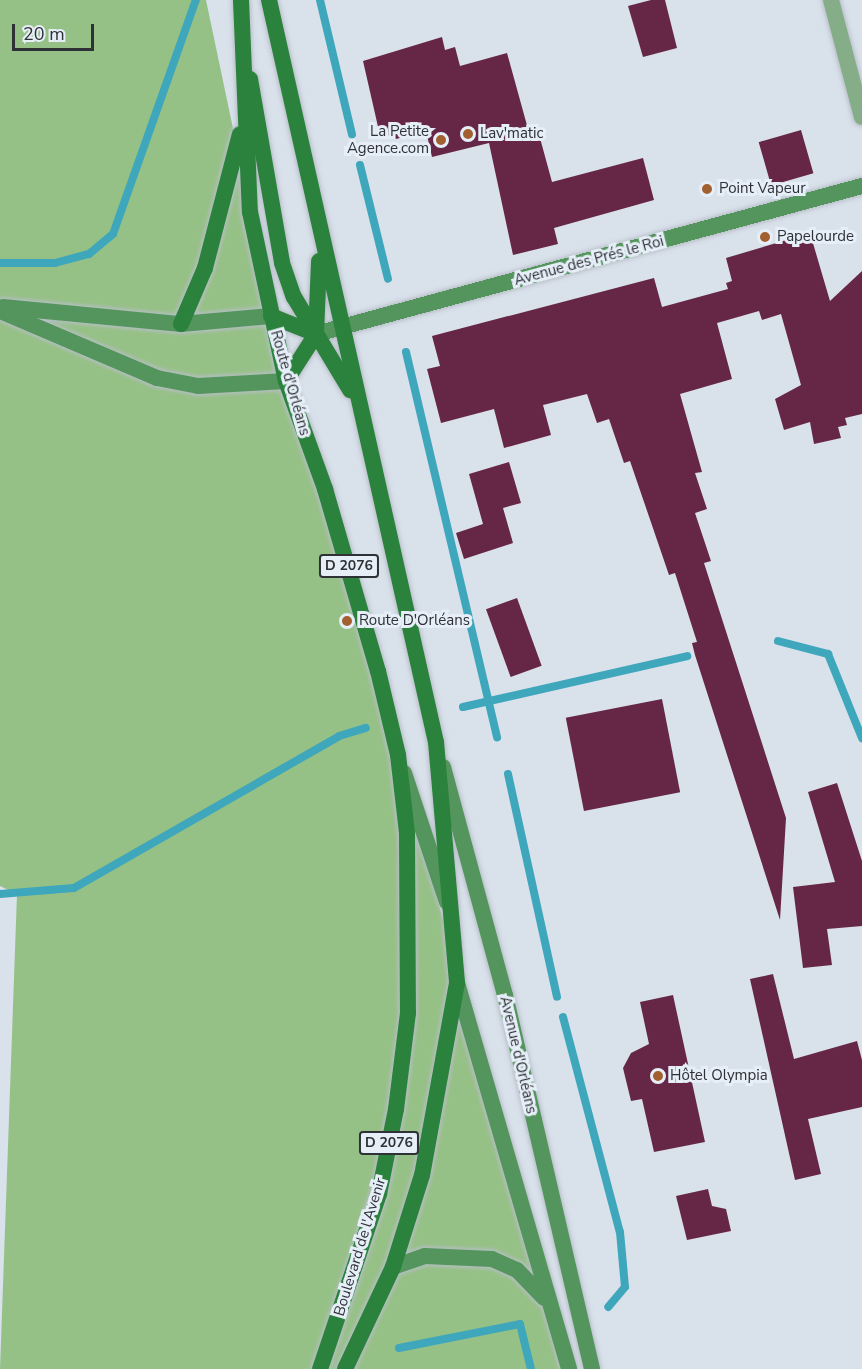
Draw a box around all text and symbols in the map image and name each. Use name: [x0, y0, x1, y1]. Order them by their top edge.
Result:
scale bar: [15, 12, 98, 50]
text: 20 m: [23, 22, 65, 46]
place label: La Petite Agence.com: [347, 122, 429, 157]
place label: Lav'matic: [480, 125, 544, 143]
marker: Lav'matic: [461, 127, 475, 141]
marker: La Petite Agence.com: [434, 133, 448, 147]
place label: Point Vapeur: [719, 180, 806, 198]
marker: Point Vapeur: [700, 182, 714, 196]
place label: Papelourde: [777, 228, 854, 246]
marker: Papelourde: [758, 230, 772, 244]
street label: Avenue des Prés le Roi: [512, 232, 666, 290]
street label: Route d'Orléans: [266, 328, 314, 438]
road number: D 2076: [318, 555, 380, 577]
place label: Route D'Orléans: [359, 612, 470, 630]
marker: Route D'Orléans: [340, 614, 354, 628]
street label: Avenue d'Orléans: [496, 995, 540, 1115]
place label: Hôtel Olympia: [670, 1067, 768, 1085]
marker: Hôtel Olympia: [651, 1069, 665, 1083]
road number: D 2076: [358, 1132, 420, 1154]
street label: Boulevard de l'Avenir: [330, 1176, 390, 1318]

